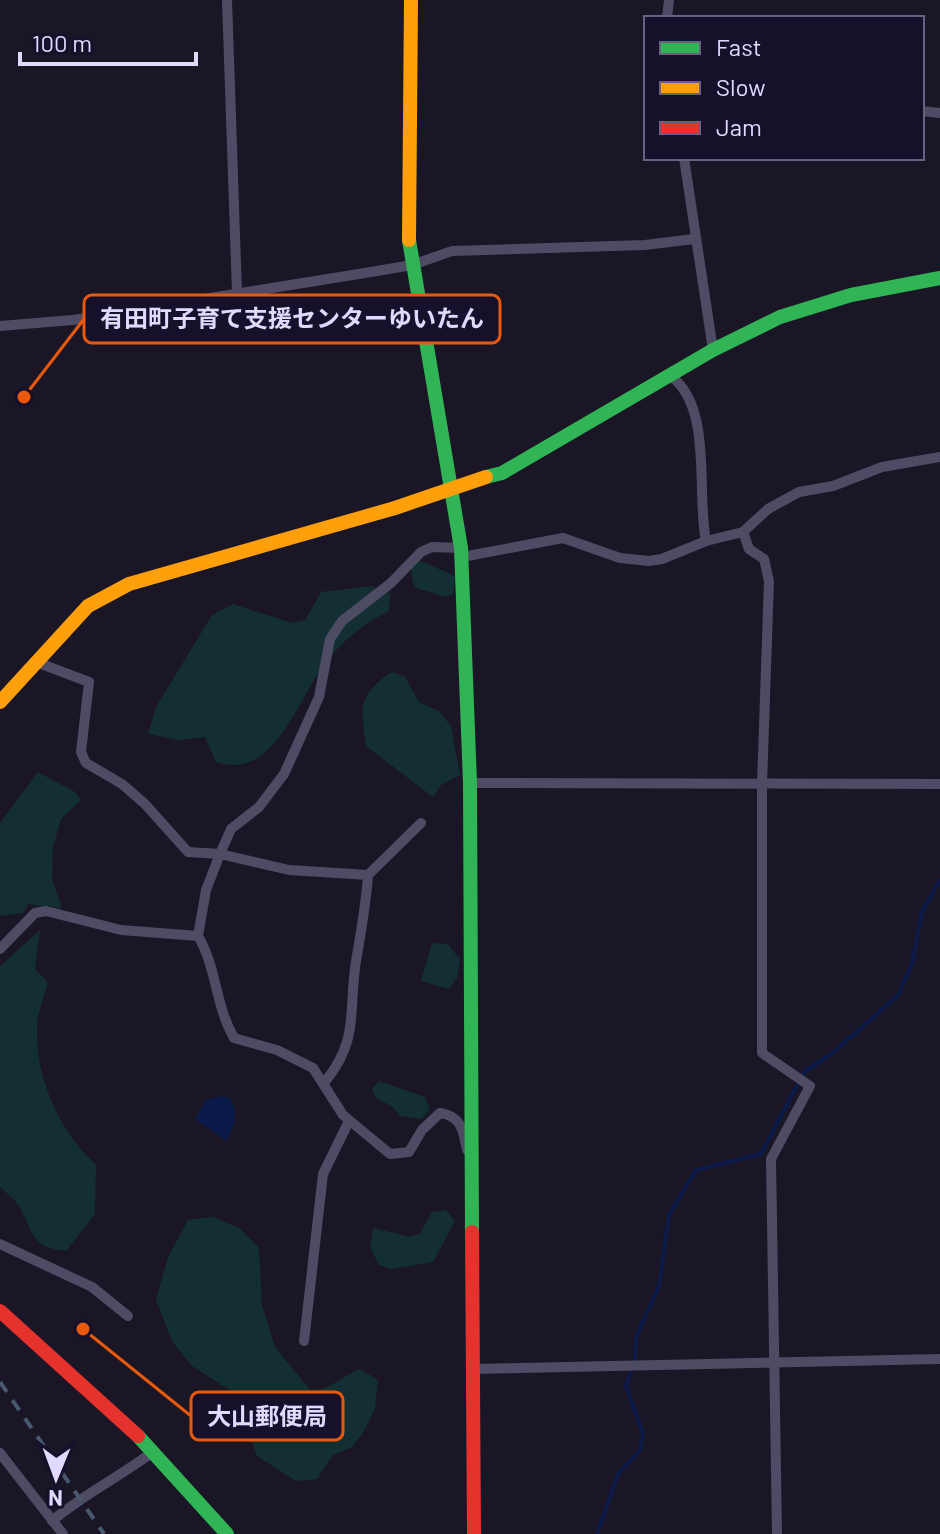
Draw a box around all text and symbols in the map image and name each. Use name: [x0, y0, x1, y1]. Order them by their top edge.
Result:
scale bar: [20, 16, 196, 66]
legend: [644, 16, 924, 160]
text: 100 m: [32, 28, 92, 57]
text: Fast: [716, 32, 761, 61]
text: Slow: [716, 72, 765, 101]
text: Jam: [716, 112, 762, 141]
callout: 有田町子育て支援センターゆいたん: [84, 295, 500, 343]
text: 有田町子育て支援センターゆいたん: [100, 303, 484, 332]
callout: 大山郵便局: [191, 1392, 343, 1440]
text: 大山郵便局: [207, 1401, 327, 1430]
north arrow: [16, 1438, 96, 1518]
text: N: [48, 1486, 63, 1512]

